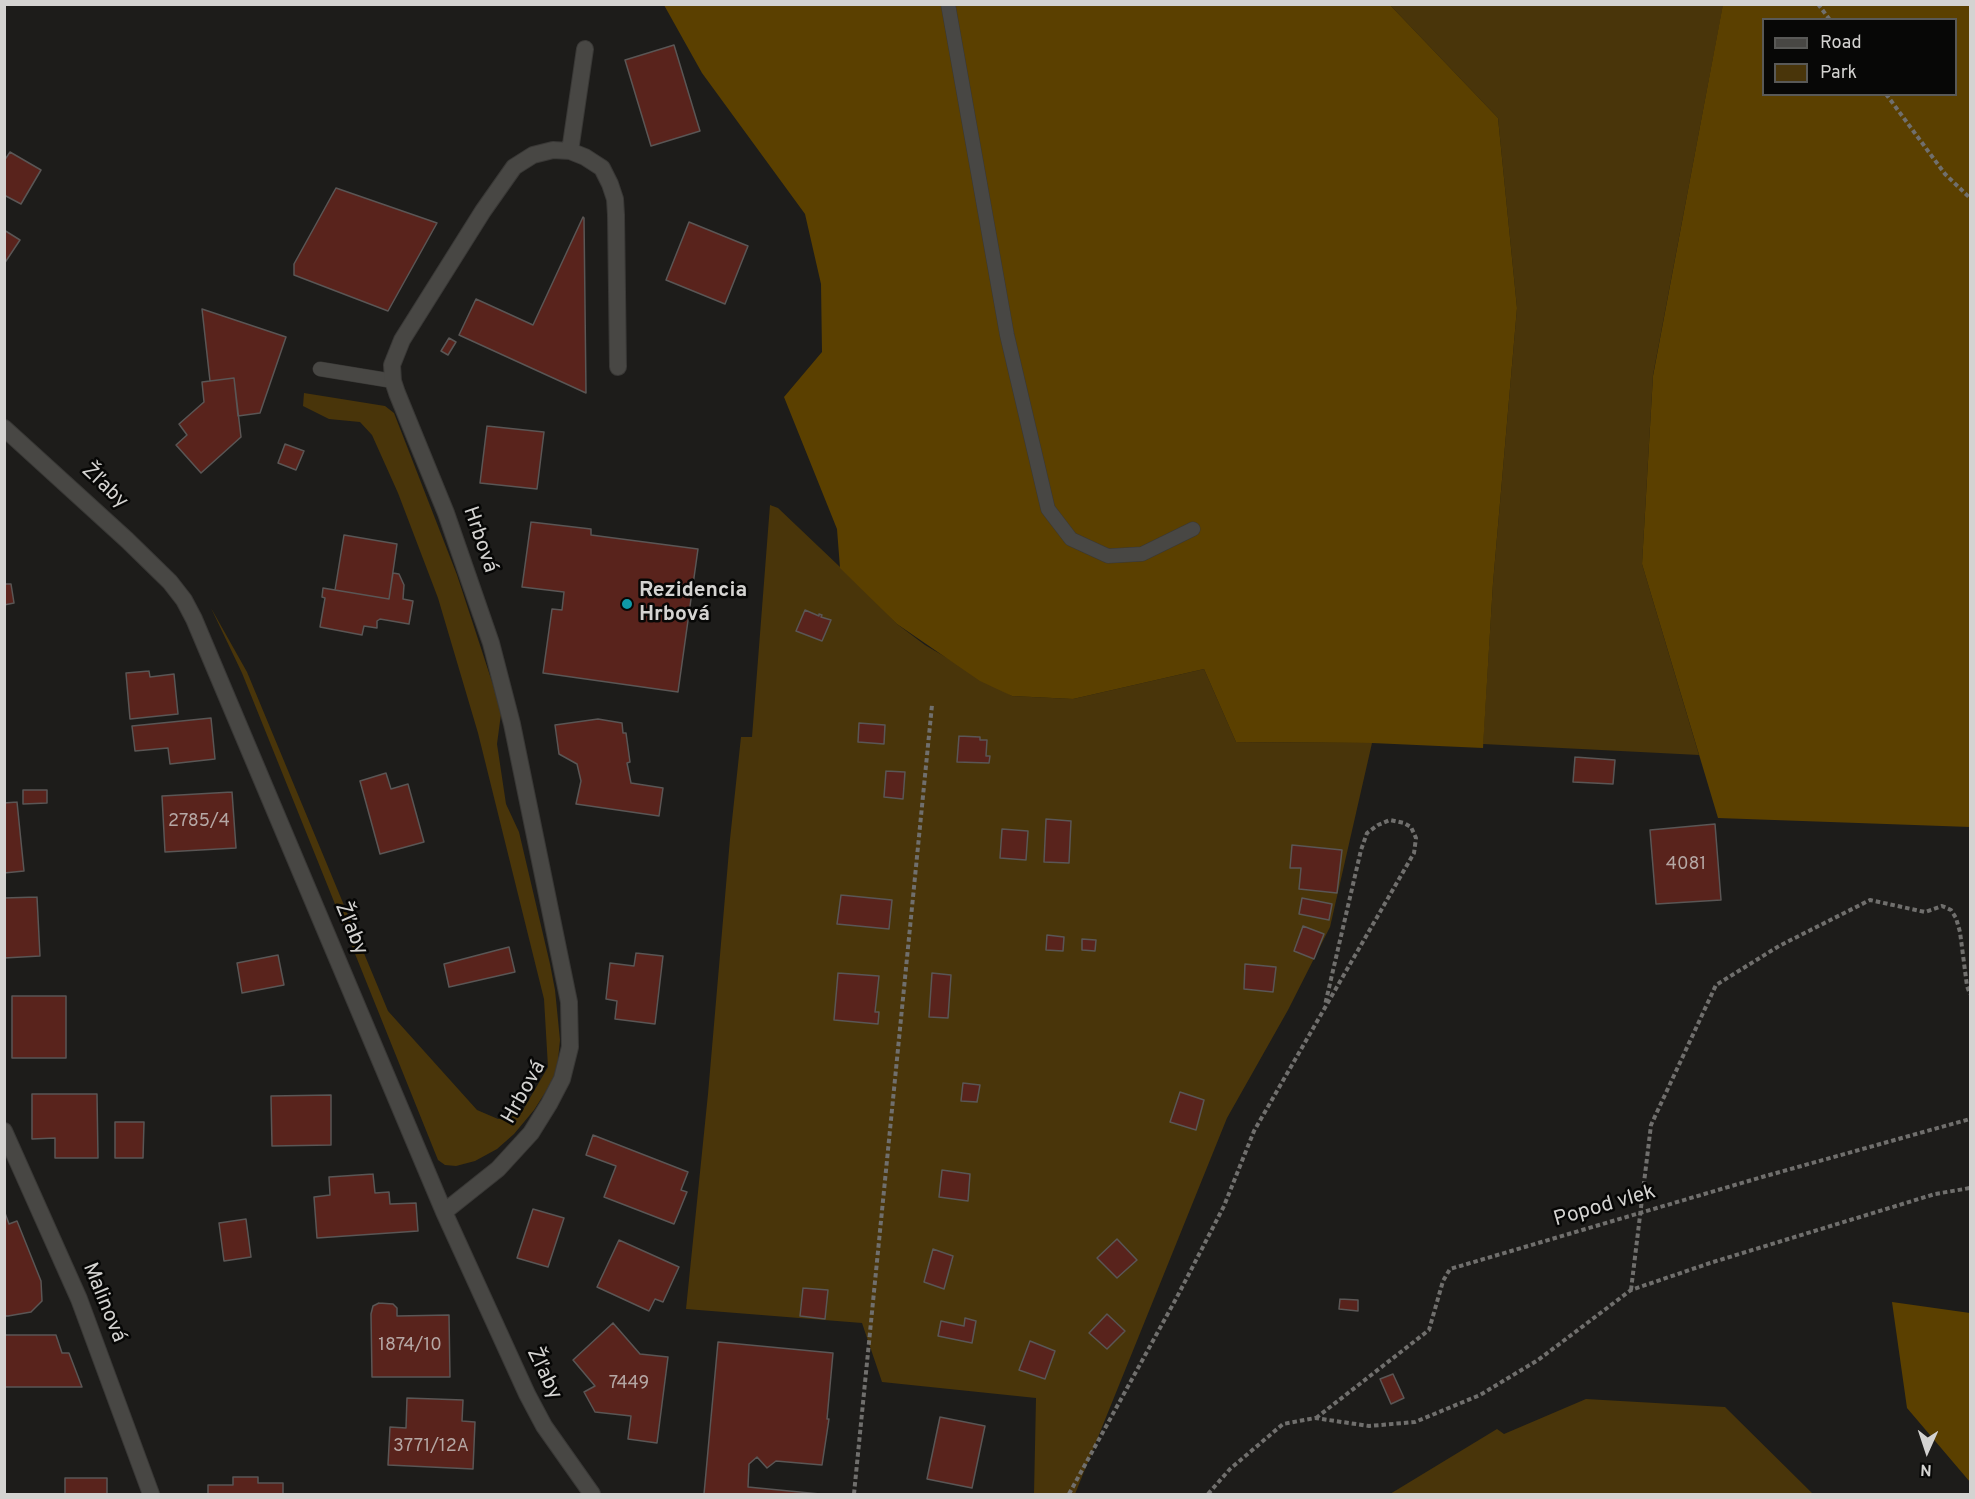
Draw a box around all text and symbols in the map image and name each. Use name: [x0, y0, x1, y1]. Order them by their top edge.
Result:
legend: [1762, 18, 1957, 96]
text: Road: [1820, 32, 1862, 55]
text: Park: [1820, 62, 1857, 85]
street label: Žľaby: [75, 459, 133, 515]
street label: Hrbová: [456, 504, 502, 576]
place label: Rezidencia Hrbová: [639, 579, 747, 629]
marker: Rezidencia Hrbová: [620, 597, 634, 611]
house number: 2785/4: [168, 811, 230, 833]
house number: 4081: [1666, 854, 1706, 876]
street label: Žľaby: [328, 899, 372, 959]
street label: Hrbová: [497, 1057, 553, 1129]
street label: Popod vlek: [1551, 1180, 1659, 1234]
street label: Malinová: [76, 1259, 130, 1347]
house number: 1874/10: [378, 1335, 442, 1357]
street label: Žľaby: [520, 1344, 566, 1404]
house number: 7449: [609, 1373, 649, 1395]
north arrow: [1897, 1421, 1957, 1481]
house number: 3771/12A: [393, 1436, 469, 1458]
text: N: [1920, 1459, 1932, 1479]

